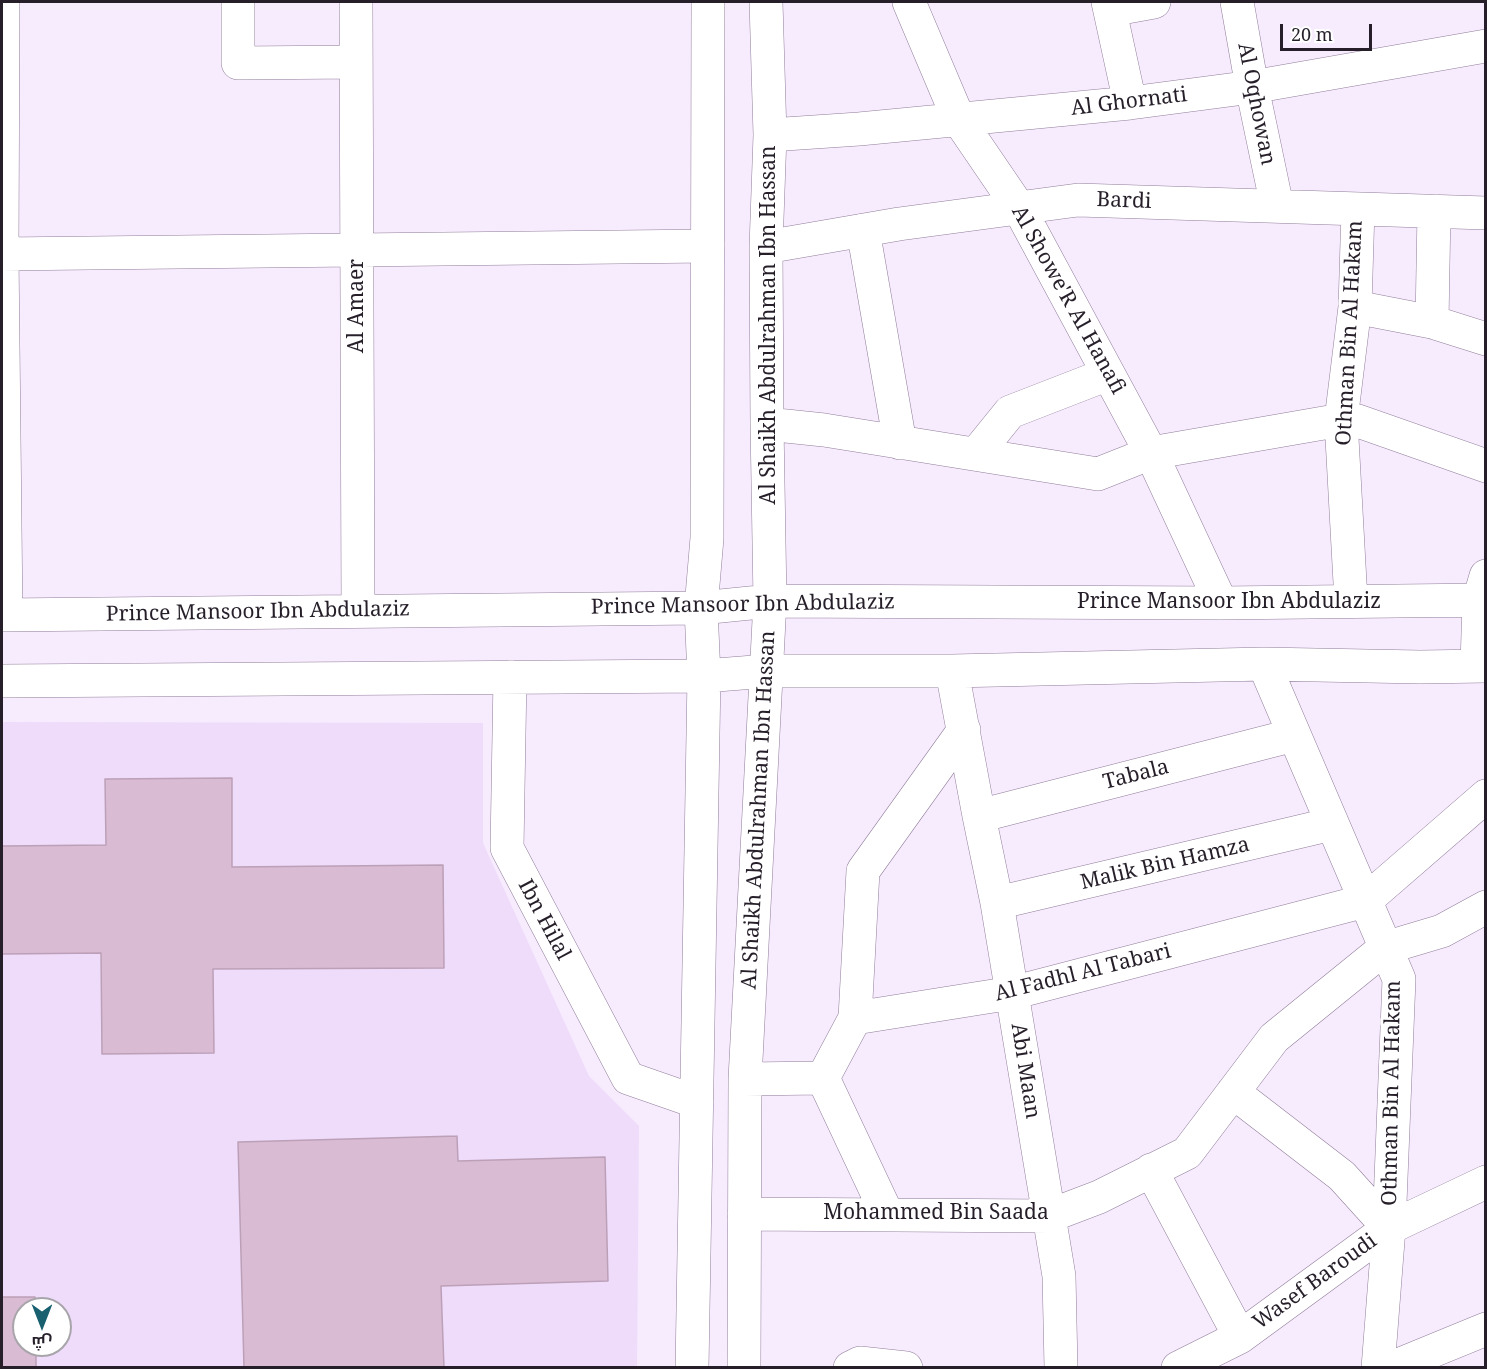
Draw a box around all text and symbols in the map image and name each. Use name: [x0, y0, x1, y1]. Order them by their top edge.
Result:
scale bar: [1283, 12, 1374, 50]
text: 20 m: [1291, 22, 1333, 46]
street label: Al Oqhowan: [1232, 41, 1280, 167]
street label: Al Ghornati: [1070, 82, 1188, 122]
street label: Al Shaikh Abdulrahman Ibn Hassan: [756, 145, 782, 505]
street label: Bardi: [1096, 187, 1152, 215]
street label: Al Showe'R Al Hanafi: [1006, 201, 1130, 399]
street label: Othman Bin Al Hakam: [1332, 220, 1368, 446]
street label: Al Amaer: [344, 259, 370, 353]
street label: Prince Mansoor Ibn Abdulaziz: [1077, 589, 1381, 615]
street label: Prince Mansoor Ibn Abdulaziz: [591, 590, 895, 620]
street label: Prince Mansoor Ibn Abdulaziz: [106, 597, 410, 627]
street label: Al Shaikh Abdulrahman Ibn Hassan: [737, 630, 781, 990]
street label: Tabala: [1100, 755, 1172, 795]
street label: Malik Bin Hamza: [1078, 832, 1252, 896]
street label: Ibn Hilal: [512, 875, 576, 965]
street label: Al Fadhl Al Tabari: [992, 939, 1174, 1007]
street label: Othman Bin Al Hakam: [1377, 980, 1407, 1206]
street label: Abi Maan: [1005, 1021, 1045, 1121]
street label: Mohammed Bin Saada: [823, 1200, 1049, 1226]
street label: Wasef Baroudi: [1248, 1229, 1382, 1335]
north arrow: [12, 1297, 72, 1357]
text: ش: [32, 1332, 52, 1354]

